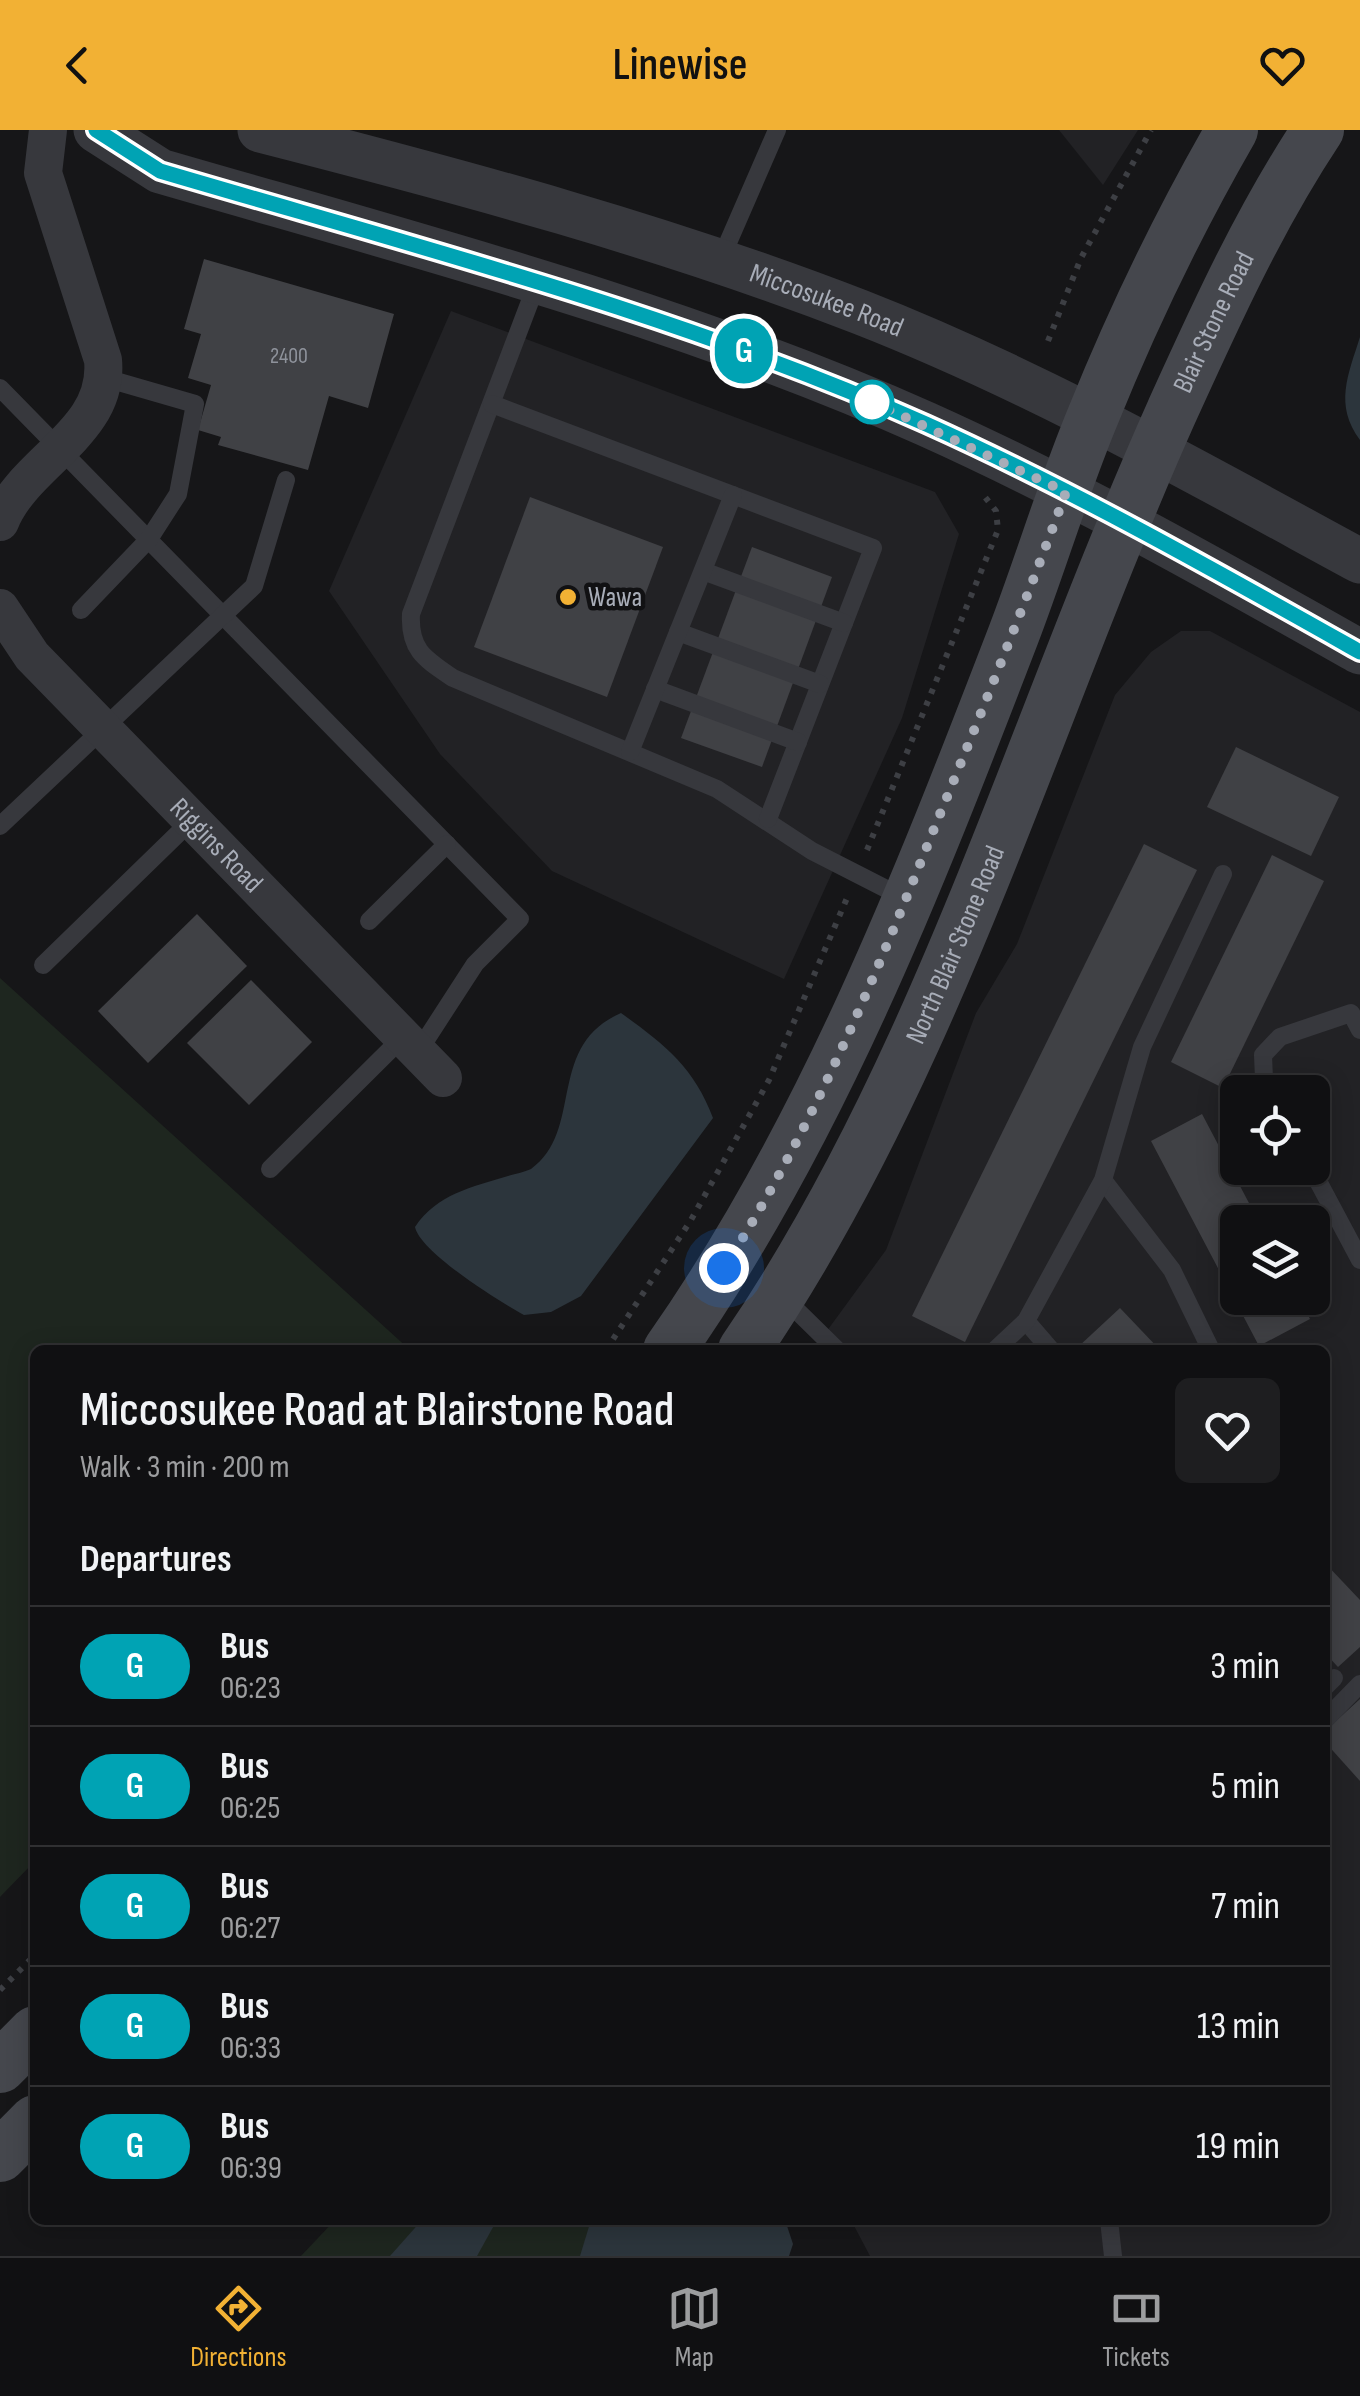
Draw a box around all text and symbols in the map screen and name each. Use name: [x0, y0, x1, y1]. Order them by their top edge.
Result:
icon: back: [50, 38, 105, 93]
text: Linewise: [612, 38, 748, 93]
icon: heart: [1255, 38, 1310, 93]
street label: Blair Stone Road: [1166, 246, 1261, 398]
street label: Miccosukee Road: [746, 256, 908, 344]
line badge: G: [712, 318, 776, 384]
text: G: [735, 330, 753, 373]
house number: 2400: [270, 343, 308, 370]
unlabelled marker: [851, 381, 893, 423]
place label: Wawa: [588, 581, 642, 614]
marker: Wawa: [557, 586, 579, 608]
street label: Riggins Road: [163, 791, 270, 899]
street label: North Blair Stone Road: [899, 841, 1012, 1049]
map controls: [1220, 1075, 1330, 1315]
button: locate: [1220, 1075, 1330, 1185]
button: layers: [1220, 1205, 1330, 1315]
your location: [699, 1243, 749, 1293]
button: heart: [1175, 1378, 1280, 1483]
text: Miccosukee Road at Blairstone Road: [80, 1382, 674, 1439]
text: Walk · 3 min · 200 m: [80, 1448, 290, 1487]
text: Departures: [80, 1537, 232, 1582]
text: Bus: [220, 1624, 269, 1669]
text: 3 min: [1210, 1644, 1280, 1689]
text: G: [126, 1645, 144, 1688]
text: 06:23: [220, 1669, 281, 1708]
text: Bus: [220, 1744, 269, 1789]
text: 5 min: [1211, 1764, 1280, 1809]
text: G: [126, 1765, 144, 1808]
text: 06:25: [220, 1789, 280, 1828]
text: Bus: [220, 1864, 269, 1909]
text: 7 min: [1211, 1884, 1280, 1929]
text: G: [126, 1885, 144, 1928]
text: 06:27: [220, 1909, 280, 1948]
text: Bus: [220, 1984, 269, 2029]
text: 13 min: [1197, 2004, 1280, 2049]
text: G: [126, 2005, 144, 2048]
text: 06:33: [220, 2029, 281, 2068]
text: Bus: [220, 2104, 269, 2149]
text: 19 min: [1196, 2124, 1280, 2169]
text: G: [126, 2125, 144, 2168]
text: 06:39: [220, 2149, 282, 2188]
tab: Directions: [190, 2281, 286, 2374]
tab: Map: [667, 2281, 722, 2374]
tab: Tickets: [1102, 2281, 1170, 2374]

